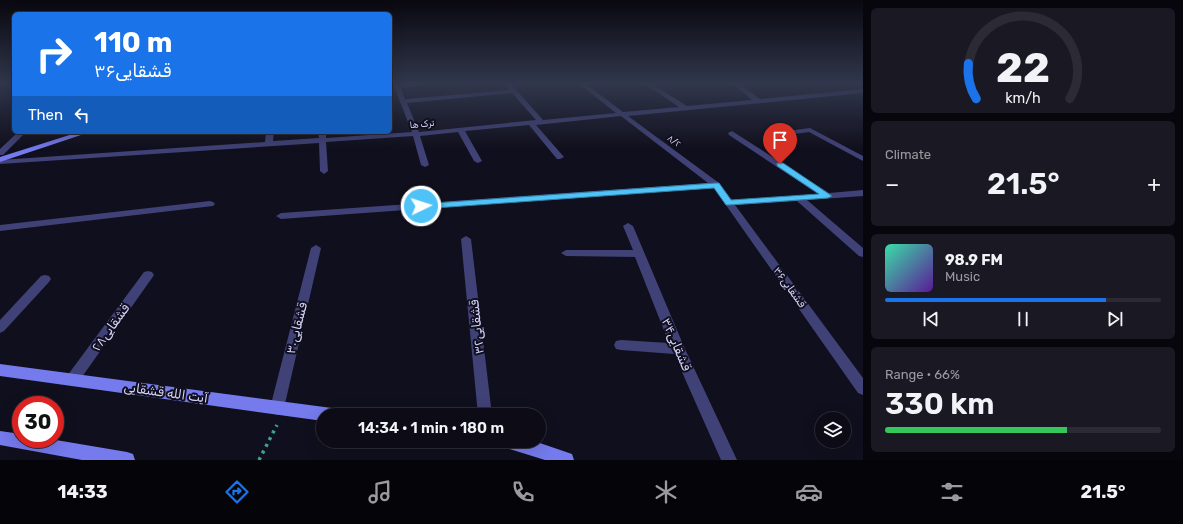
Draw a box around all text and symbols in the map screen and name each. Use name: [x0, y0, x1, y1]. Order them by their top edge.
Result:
text: 110 m: [94, 26, 172, 59]
icon: right: [28, 28, 80, 80]
text: 22: [996, 42, 1050, 91]
text: قشقایی۳۶: [94, 60, 171, 82]
text: km/h: [1005, 89, 1041, 106]
icon: left: [71, 104, 93, 126]
text: Then: [28, 106, 63, 124]
street label: ترک ها: [409, 118, 435, 130]
pin: [763, 123, 797, 164]
icon: arrive: [769, 129, 791, 151]
street label: ۸/۲: [665, 133, 683, 149]
text: Climate: [885, 147, 931, 162]
text: 21.5°: [987, 166, 1060, 202]
text: −: [885, 171, 899, 198]
text: +: [1147, 171, 1161, 198]
position arrow: [400, 185, 442, 227]
text: 98.9 FM: [945, 251, 1003, 269]
street label: قشقایی۳۶: [770, 264, 809, 310]
text: Music: [945, 269, 980, 284]
street label: قشقایی۳۲: [466, 299, 488, 355]
street label: قشقایی۲۸: [88, 301, 133, 355]
street label: قشقایی۳۰: [283, 301, 311, 356]
icon: previous: [920, 308, 942, 330]
icon: pause: [1012, 308, 1034, 330]
icon: next: [1104, 308, 1126, 330]
street label: قشقایی۳۴: [658, 315, 694, 373]
text: Range · 66%: [885, 367, 960, 382]
street label: آیت الله قشقایی: [123, 379, 209, 407]
text: 330 km: [885, 386, 995, 422]
speed limit sign: 30: [12, 396, 64, 448]
map controls: [815, 412, 851, 448]
button: layers: [815, 412, 851, 448]
text: 14:34 · 1 min · 180 m: [358, 419, 504, 437]
icon: directions: [223, 478, 251, 506]
icon: music: [366, 478, 394, 506]
icon: phone: [509, 478, 537, 506]
icon: climate: [652, 478, 680, 506]
icon: car: [795, 478, 823, 506]
icon: filters: [938, 478, 966, 506]
text: 14:33: [57, 481, 108, 503]
text: 21.5°: [1081, 481, 1125, 503]

